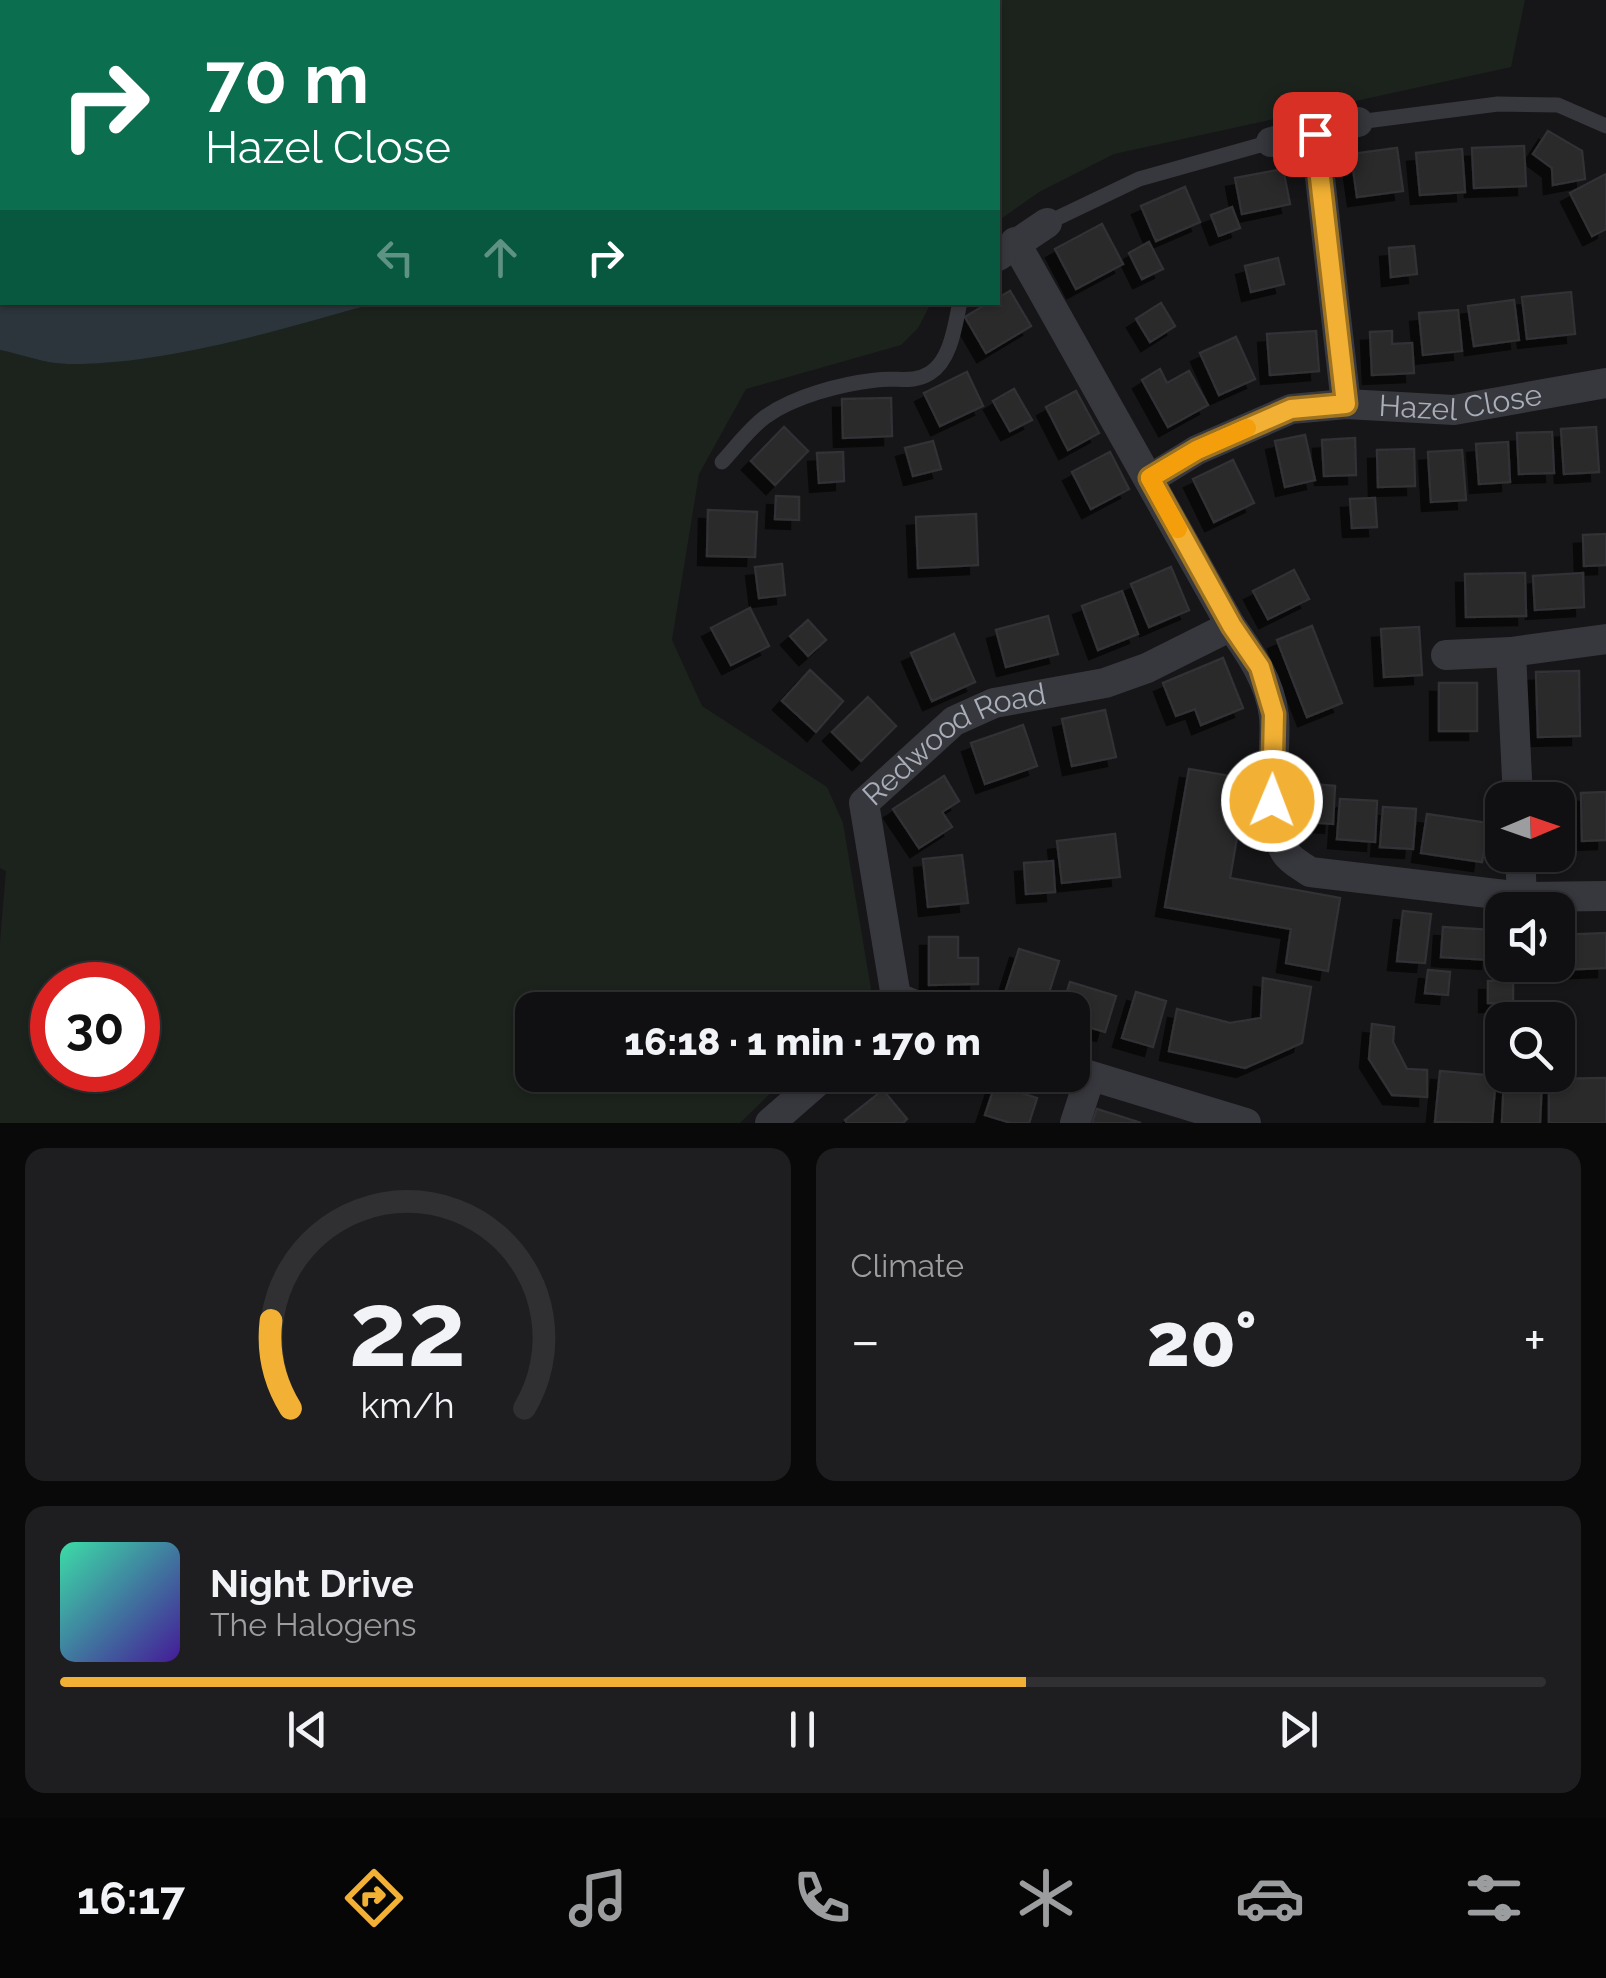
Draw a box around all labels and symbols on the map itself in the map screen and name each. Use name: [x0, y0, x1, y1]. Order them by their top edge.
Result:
pin: [1273, 92, 1358, 177]
street label: Hazel Close: [1378, 377, 1544, 427]
street label: Redwood Road: [855, 676, 1049, 812]
position arrow: [1220, 749, 1324, 853]
north arrow: [1485, 782, 1575, 872]
speed limit sign: 30: [30, 962, 160, 1092]

